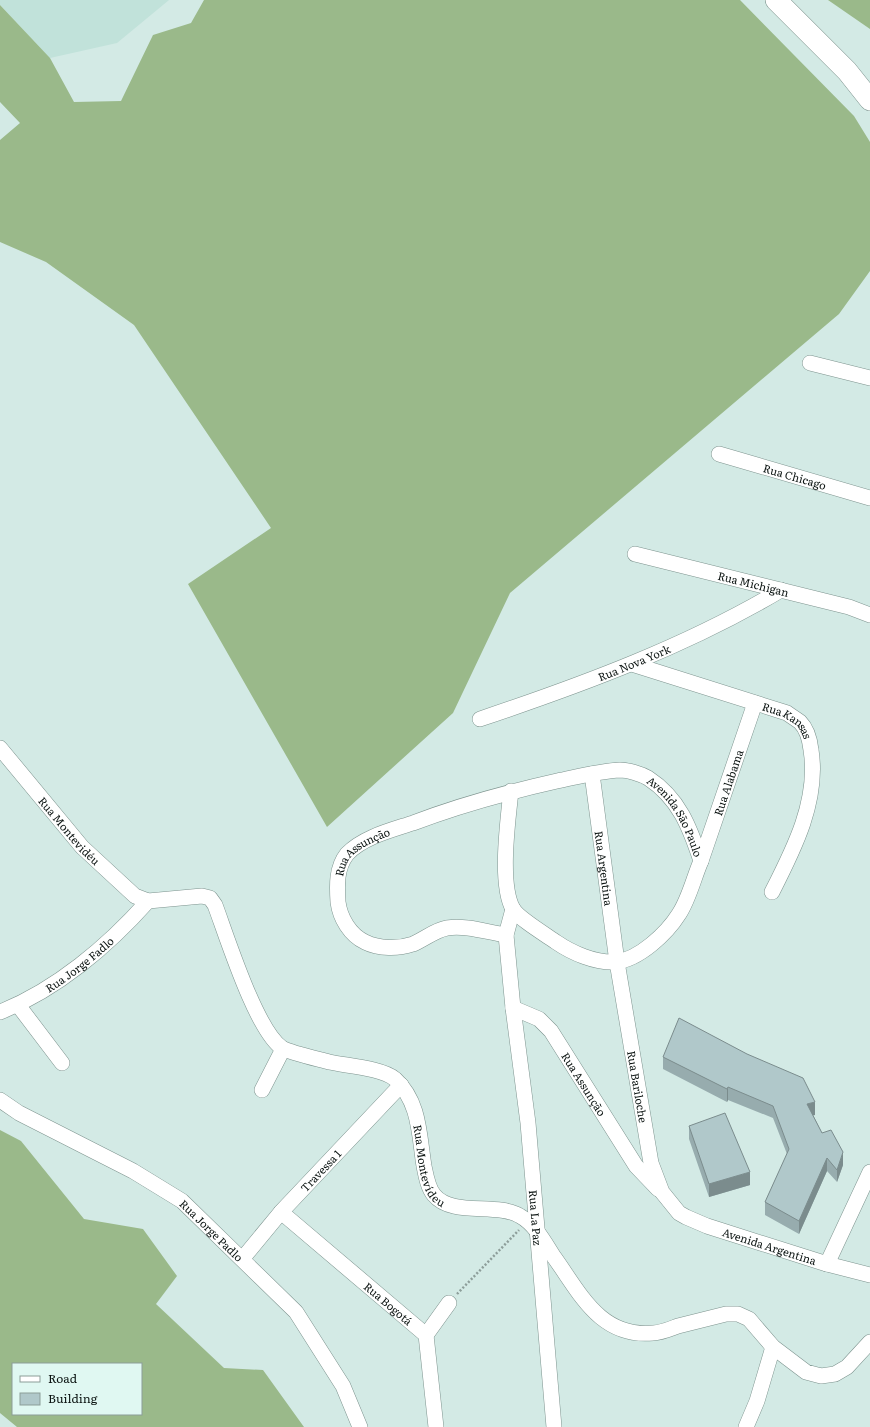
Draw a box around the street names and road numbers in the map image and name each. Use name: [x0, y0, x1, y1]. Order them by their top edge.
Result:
street label: Rua Chicago: [761, 459, 828, 493]
street label: Rua Michigan: [716, 567, 791, 600]
street label: Rua Nova York: [595, 640, 673, 684]
street label: Rua Kansas: [760, 698, 816, 741]
street label: Rua Alabama: [709, 747, 747, 818]
street label: Avenida São Paulo: [644, 772, 707, 859]
street label: Rua Montevidéu: [35, 793, 104, 868]
street label: Rua Assunção: [330, 823, 392, 878]
street label: Rua Argentina: [592, 830, 617, 907]
street label: Rua Jorge Fadlo: [42, 932, 117, 996]
street label: Rua Assunção: [558, 1049, 610, 1119]
street label: Rua Bariloche: [624, 1049, 652, 1124]
street label: Rua Montevídeu: [410, 1123, 449, 1210]
street label: Travessa 1: [296, 1145, 345, 1195]
street label: Rua La Paz: [526, 1189, 546, 1247]
street label: Rua Jorge Padlo: [177, 1195, 247, 1265]
street label: Avenida Argentina: [720, 1223, 819, 1268]
street label: Rua Bogotá: [361, 1278, 416, 1328]

